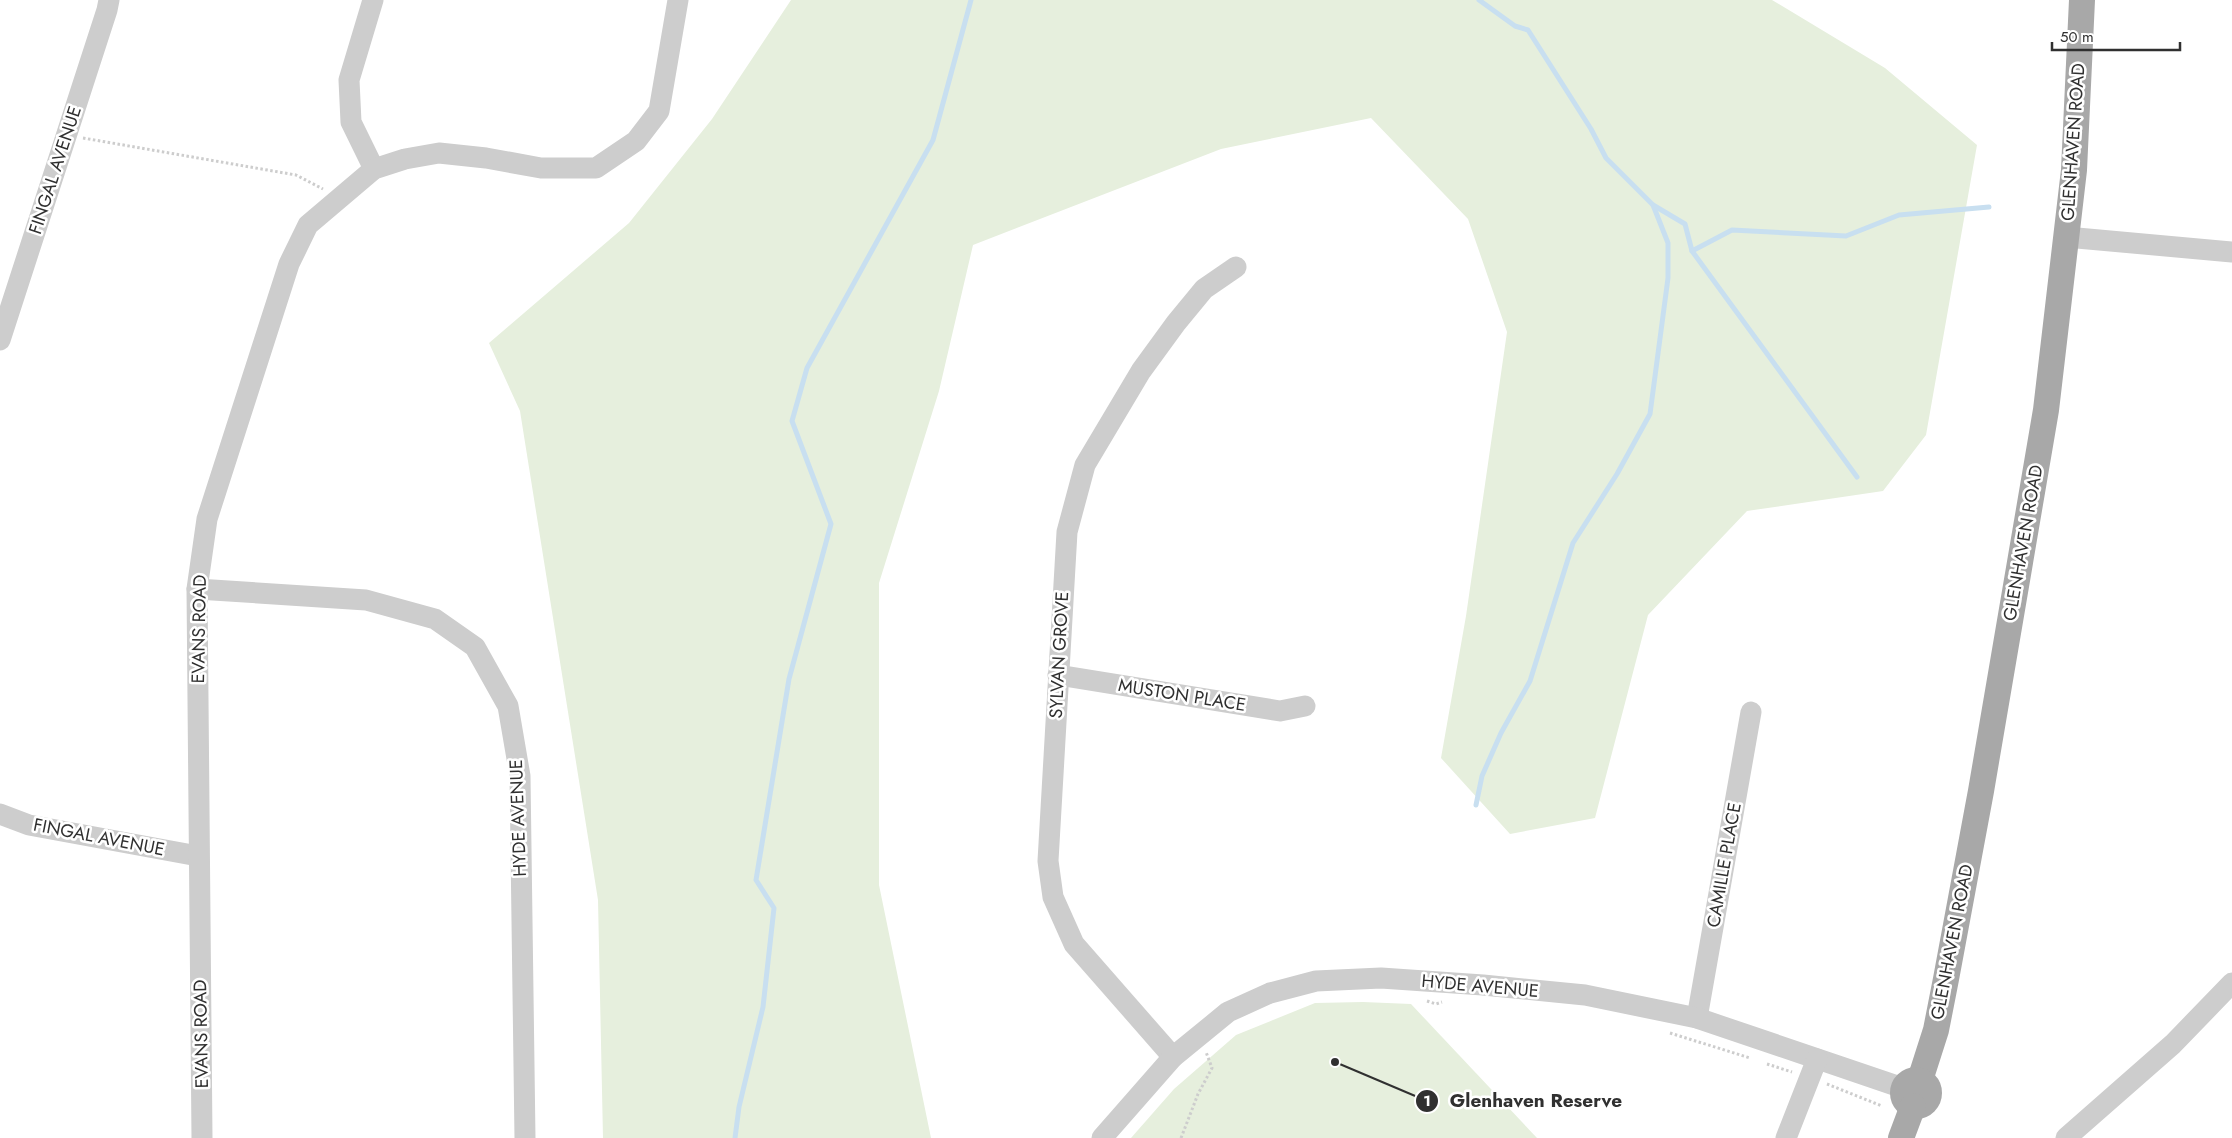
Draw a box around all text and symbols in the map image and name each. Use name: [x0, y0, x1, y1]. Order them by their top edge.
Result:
scale bar: [2052, 20, 2180, 52]
text: 50 m: [2060, 26, 2094, 48]
street label: GLENHAVEN ROAD: [2055, 62, 2091, 222]
street label: FINGAL AVENUE: [22, 103, 88, 237]
street label: GLENHAVEN ROAD: [1996, 463, 2050, 623]
street label: EVANS ROAD: [185, 574, 213, 684]
street label: SYLVAN GROVE: [1043, 591, 1075, 719]
street label: MUSTON PLACE: [1116, 672, 1248, 718]
street label: HYDE AVENUE: [503, 759, 533, 877]
street label: CAMILLE PLACE: [1700, 800, 1748, 930]
street label: FINGAL AVENUE: [31, 812, 167, 862]
street label: GLENHAVEN ROAD: [1924, 862, 1980, 1022]
street label: HYDE AVENUE: [1420, 968, 1540, 1004]
street label: EVANS ROAD: [187, 979, 215, 1089]
callout: Glenhaven Reserve: [1414, 1084, 1632, 1118]
text: Glenhaven Reserve: [1450, 1087, 1622, 1114]
text: 1: [1423, 1090, 1431, 1112]

